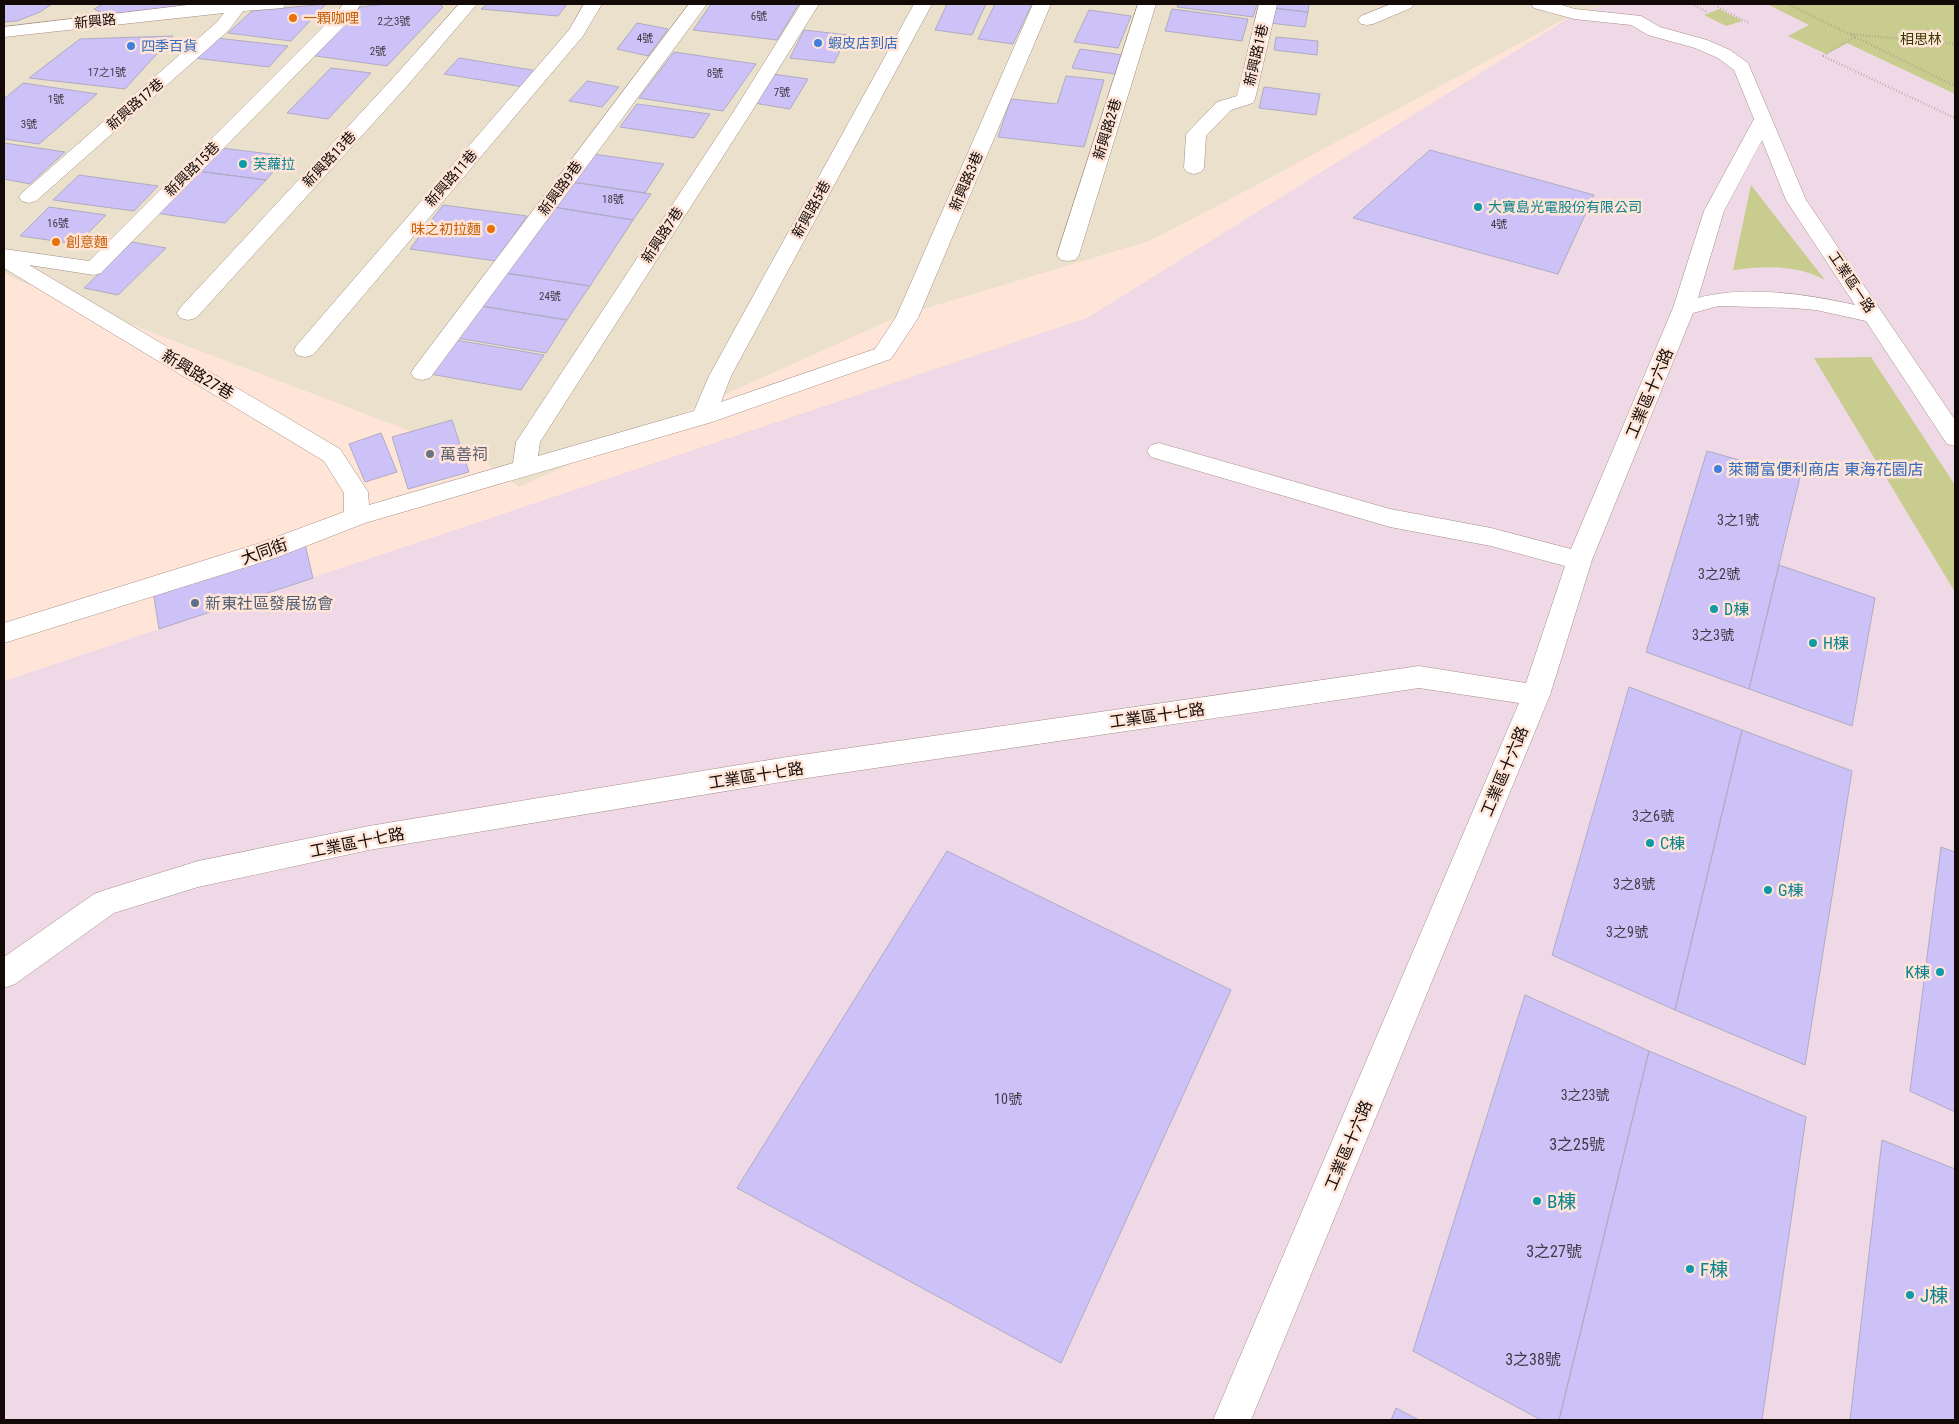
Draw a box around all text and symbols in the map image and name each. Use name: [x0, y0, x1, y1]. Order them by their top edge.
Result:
place label: 一顆咖哩: [303, 10, 359, 26]
house number: 6號: [751, 10, 767, 23]
street label: 新興路: [73, 11, 117, 31]
marker: 一顆咖哩: [287, 12, 299, 24]
house number: 2之3號: [378, 15, 410, 28]
street label: 新興路1巷: [1241, 23, 1271, 87]
park label: 相思林: [1900, 31, 1942, 47]
house number: 4號: [637, 32, 653, 45]
place label: 蝦皮店到店: [828, 35, 898, 51]
marker: 蝦皮店到店: [812, 37, 824, 49]
place label: 四季百貨: [141, 38, 197, 54]
marker: 四季百貨: [125, 40, 137, 52]
house number: 2號: [370, 45, 386, 58]
house number: 17之1號: [88, 66, 126, 79]
house number: 8號: [707, 67, 723, 80]
street label: 新興路17巷: [103, 75, 167, 133]
house number: 7號: [774, 86, 790, 99]
house number: 1號: [48, 93, 64, 106]
street label: 新興路2巷: [1090, 97, 1124, 161]
house number: 3號: [21, 118, 37, 131]
street label: 新興路13巷: [299, 128, 359, 190]
street label: 新興路15巷: [162, 139, 222, 199]
street label: 新興路11巷: [422, 146, 480, 210]
street label: 新興路3巷: [946, 149, 986, 213]
place label: 芙蘿拉: [253, 156, 295, 172]
marker: 芙蘿拉: [237, 158, 249, 170]
street label: 新興路9巷: [535, 158, 585, 218]
street label: 新興路5巷: [789, 178, 833, 240]
house number: 18號: [602, 193, 624, 206]
place label: 大寶島光電股份有限公司: [1488, 199, 1642, 215]
marker: 大寶島光電股份有限公司: [1472, 201, 1484, 213]
street label: 新興路7巷: [638, 204, 686, 266]
house number: 16號: [47, 217, 69, 230]
house number: 4號: [1491, 218, 1507, 231]
place label: 味之初拉麵: [411, 221, 481, 237]
marker: 味之初拉麵: [485, 223, 497, 235]
place label: 創意麵: [66, 234, 108, 250]
marker: 創意麵: [50, 236, 62, 248]
street label: 工業區一路: [1826, 249, 1878, 315]
house number: 24號: [539, 290, 561, 303]
street label: 工業區十六路: [1622, 345, 1677, 441]
street label: 新興路27巷: [159, 346, 237, 403]
place label: 萬善祠: [440, 445, 488, 464]
marker: 萬善祠: [424, 448, 436, 460]
place label: 萊爾富便利商店 東海花園店: [1728, 460, 1924, 479]
marker: 萊爾富便利商店 東海花園店: [1712, 463, 1724, 475]
house number: 3之1號: [1717, 512, 1759, 528]
street label: 大同街: [238, 535, 290, 568]
house number: 3之2號: [1698, 566, 1740, 582]
place label: 新東社區發展協會: [205, 594, 333, 613]
marker: 新東社區發展協會: [189, 597, 201, 609]
place label: D棟: [1724, 600, 1749, 619]
marker: D棟: [1708, 603, 1720, 615]
house number: 3之3號: [1692, 627, 1734, 643]
place label: H棟: [1823, 634, 1849, 653]
marker: H棟: [1807, 637, 1819, 649]
street label: 工業區十七路: [1108, 699, 1206, 732]
street label: 工業區十六路: [1477, 723, 1532, 819]
street label: 工業區十七路: [707, 759, 805, 792]
house number: 3之6號: [1632, 808, 1674, 824]
street label: 工業區十七路: [308, 824, 406, 861]
place label: C棟: [1660, 834, 1685, 853]
marker: C棟: [1644, 837, 1656, 849]
house number: 3之8號: [1613, 876, 1655, 892]
place label: G棟: [1778, 881, 1803, 900]
marker: G棟: [1762, 884, 1774, 896]
house number: 3之9號: [1606, 924, 1648, 940]
place label: K棟: [1905, 963, 1930, 982]
marker: K棟: [1934, 966, 1946, 978]
house number: 3之23號: [1561, 1087, 1609, 1103]
house number: 10號: [994, 1091, 1022, 1107]
street label: 工業區十六路: [1321, 1097, 1376, 1193]
house number: 3之25號: [1549, 1135, 1605, 1154]
place label: B棟: [1547, 1190, 1576, 1213]
marker: B棟: [1531, 1195, 1543, 1207]
house number: 3之27號: [1526, 1242, 1582, 1261]
place label: F棟: [1700, 1258, 1728, 1281]
marker: F棟: [1684, 1263, 1696, 1275]
place label: J棟: [1920, 1284, 1948, 1307]
marker: J棟: [1904, 1289, 1916, 1301]
house number: 3之38號: [1505, 1350, 1561, 1369]

